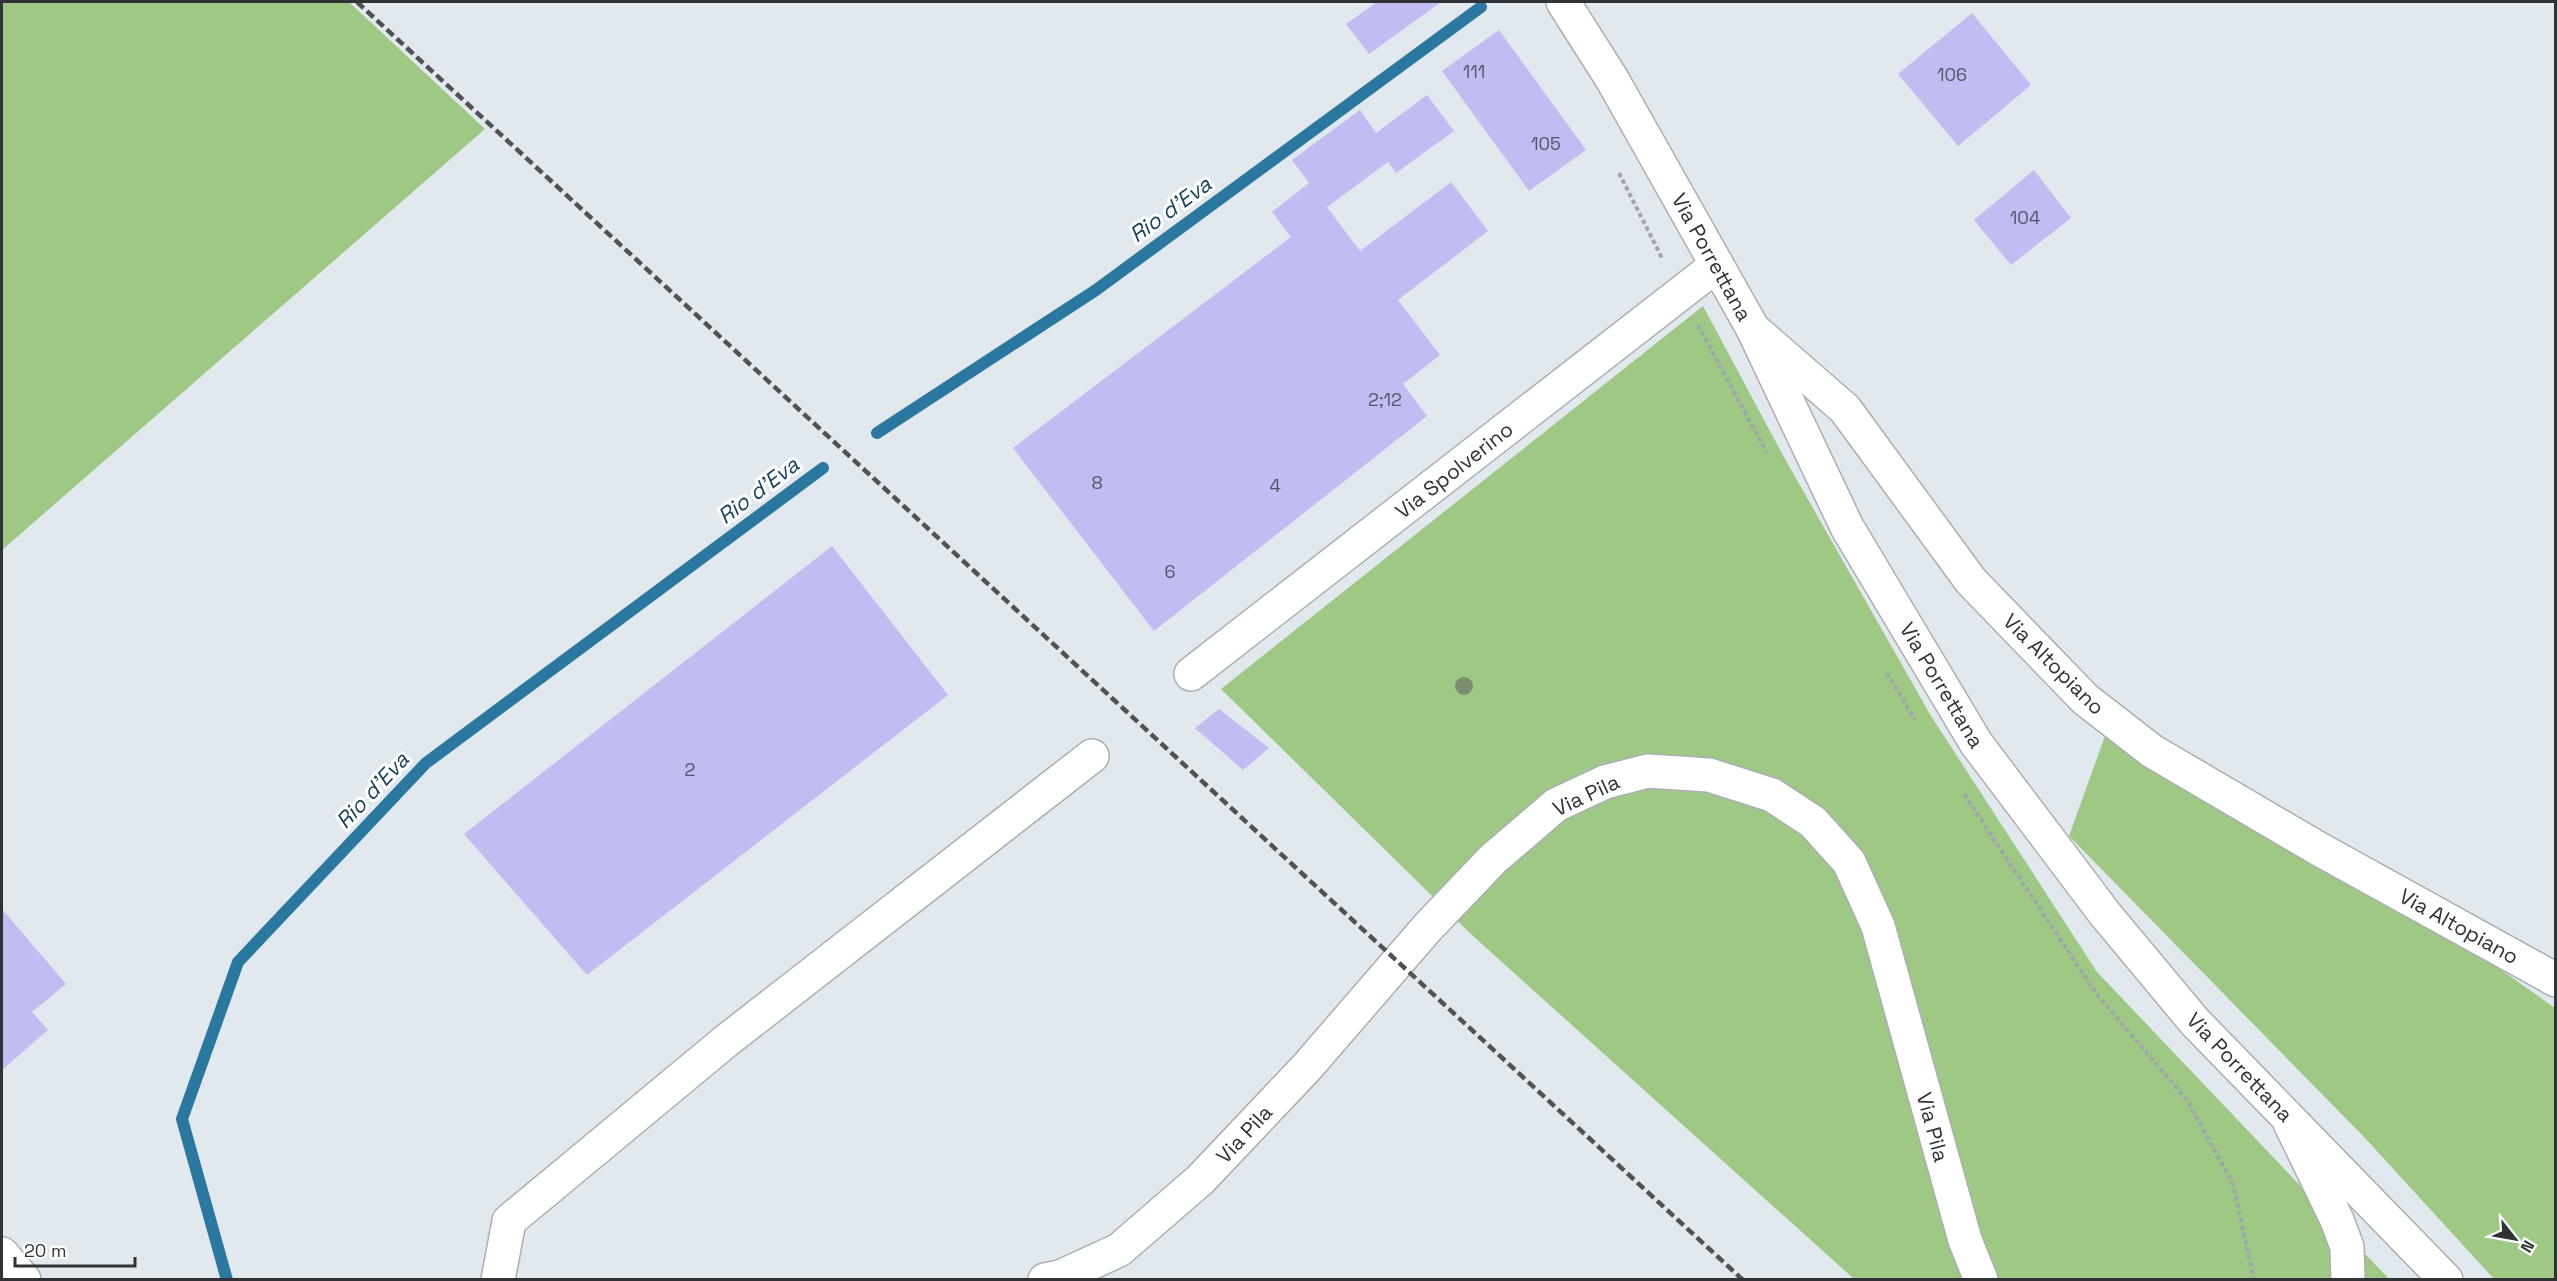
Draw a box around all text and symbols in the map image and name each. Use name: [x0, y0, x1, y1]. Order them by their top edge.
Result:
house number: 111: [1463, 60, 1485, 83]
house number: 106: [1937, 63, 1967, 86]
house number: 105: [1531, 132, 1561, 155]
water label: Rio d'Eva: [1123, 170, 1217, 248]
street label: Via Porrettana: [1666, 188, 1758, 326]
house number: 104: [2010, 206, 2040, 229]
house number: 2;12: [1368, 388, 1402, 411]
street label: Via Spolverino: [1390, 416, 1518, 524]
water label: Rio d'Eva: [712, 450, 805, 530]
house number: 8: [1091, 471, 1103, 494]
house number: 4: [1269, 474, 1281, 497]
house number: 6: [1164, 560, 1176, 583]
street label: Via Altopiano: [1998, 608, 2110, 720]
street label: Via Porrettana: [1894, 617, 1990, 753]
water label: Rio d'Eva: [329, 746, 415, 834]
house number: 2: [685, 758, 695, 781]
street label: Via Pila: [1548, 768, 1624, 822]
street label: Via Altopiano: [2394, 882, 2524, 970]
street label: Via Porrettana: [2181, 1006, 2299, 1128]
street label: Via Pila: [1911, 1089, 1955, 1165]
street label: Via Pila: [1210, 1099, 1278, 1169]
north arrow: [2485, 1209, 2545, 1269]
scale bar: [15, 1230, 135, 1268]
text: N: [2516, 1236, 2539, 1256]
text: 20 m: [24, 1239, 67, 1262]

